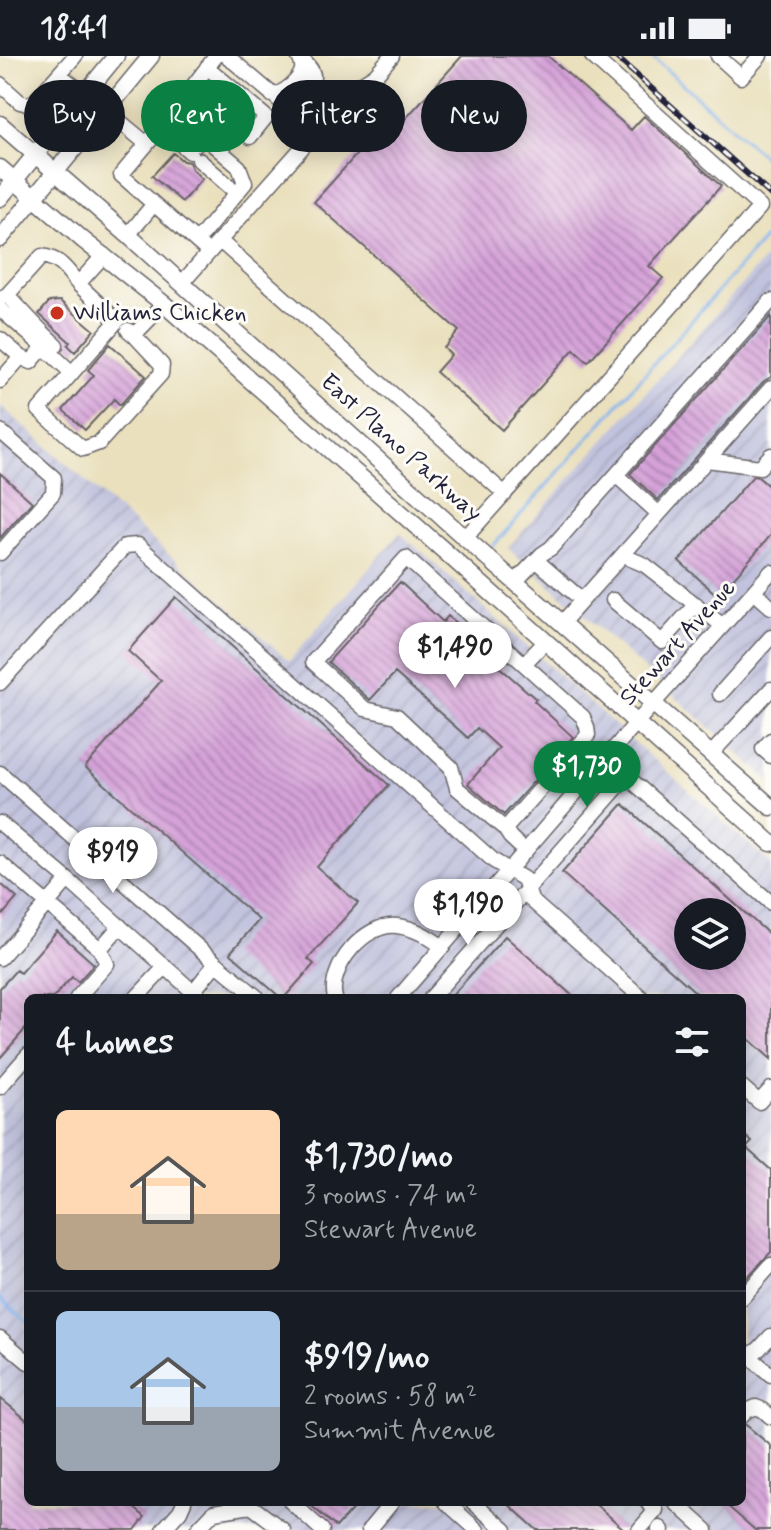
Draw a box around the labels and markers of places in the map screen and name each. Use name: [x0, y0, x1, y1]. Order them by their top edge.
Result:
place label: Williams Chicken: [73, 298, 247, 329]
marker: Williams Chicken: [48, 304, 66, 322]
pin: $1,490: [390, 622, 520, 690]
pin: $1,730: [522, 741, 652, 809]
pin: $919: [66, 827, 160, 895]
pin: $1,190: [403, 879, 533, 947]

